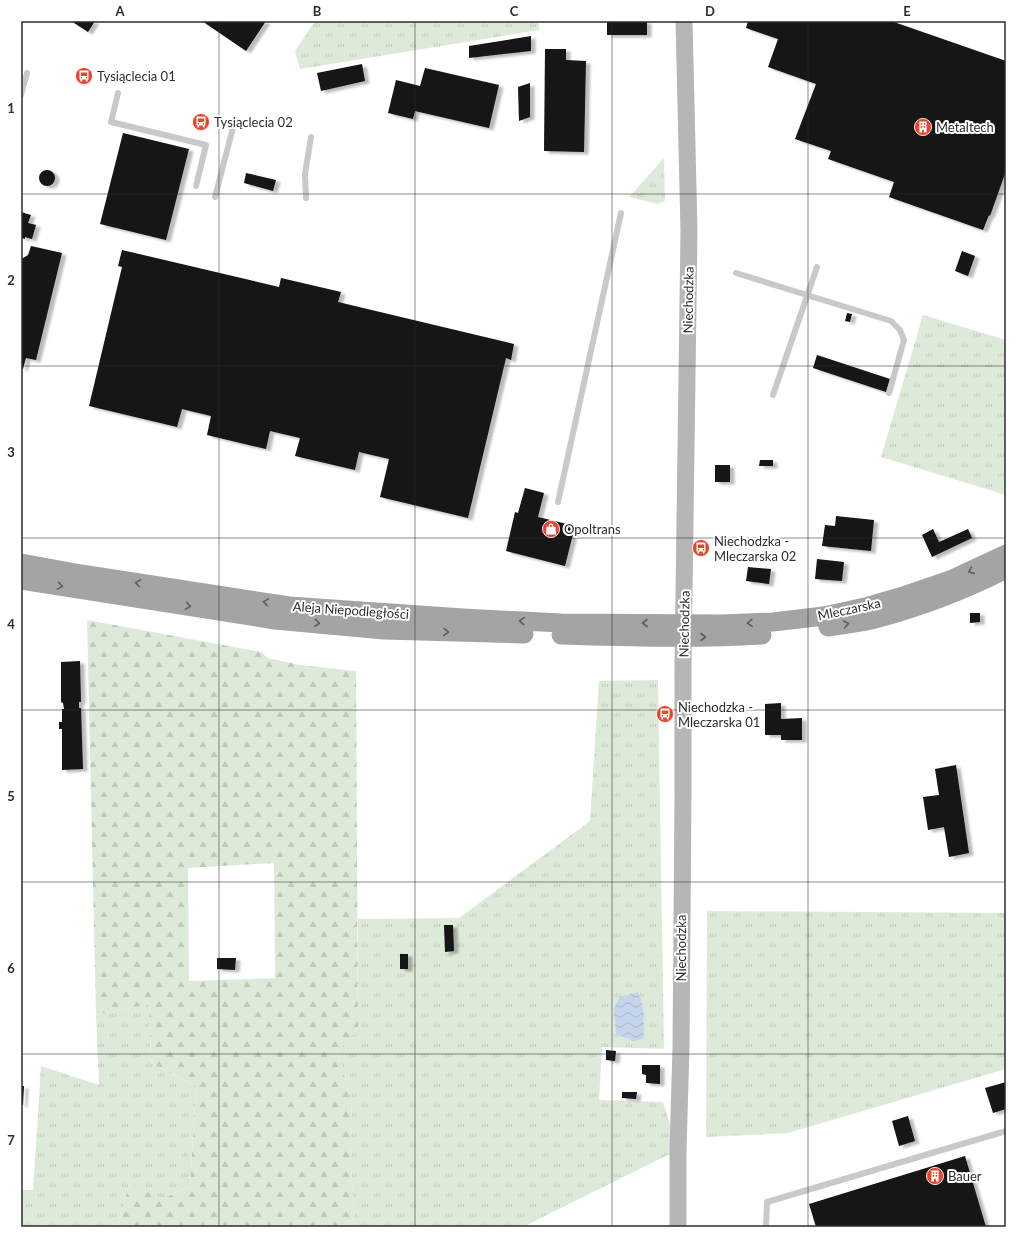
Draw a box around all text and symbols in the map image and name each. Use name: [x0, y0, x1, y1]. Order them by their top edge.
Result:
text: A: [114, 3, 125, 19]
text: B: [313, 3, 322, 19]
text: C: [510, 3, 519, 19]
text: D: [705, 3, 715, 19]
text: E: [903, 3, 911, 19]
bus stop icon: Tysiąclecia 01: [74, 66, 94, 86]
place label: Tysiąclecia 01: [97, 68, 176, 84]
text: 1: [7, 100, 15, 116]
bus stop icon: Tysiąclecia 02: [191, 112, 211, 132]
place label: Tysiąclecia 02: [214, 114, 293, 130]
building icon: Metaltech: [913, 117, 933, 137]
place label: Metaltech: [936, 119, 994, 135]
street label: Niechodzka: [679, 266, 697, 334]
text: 2: [7, 272, 15, 288]
text: 3: [7, 444, 15, 460]
shop icon: Opoltrans: [541, 519, 561, 539]
place label: Opoltrans: [564, 521, 621, 537]
place label: Niechodzka - Mleczarska 02: [714, 533, 796, 564]
bus stop icon: Niechodzka - Mleczarska 02: [691, 538, 711, 558]
one-way arrow: [967, 566, 974, 574]
one-way arrow: [135, 579, 141, 588]
one-way arrow: [56, 581, 63, 590]
street label: Niechodzka: [675, 590, 693, 658]
street label: Mleczarska: [816, 595, 882, 623]
street label: Aleja Niepodległości: [292, 598, 410, 622]
one-way arrow: [263, 599, 270, 607]
one-way arrow: [185, 601, 191, 610]
text: 4: [7, 616, 15, 632]
one-way arrow: [519, 617, 525, 625]
one-way arrow: [314, 619, 320, 628]
one-way arrow: [642, 619, 648, 627]
one-way arrow: [747, 619, 753, 627]
one-way arrow: [842, 620, 849, 629]
one-way arrow: [443, 627, 449, 636]
one-way arrow: [700, 633, 706, 641]
place label: Niechodzka - Mleczarska 01: [678, 699, 760, 730]
bus stop icon: Niechodzka - Mleczarska 01: [655, 704, 675, 724]
text: 5: [7, 788, 15, 804]
street label: Niechodzka: [673, 915, 689, 981]
text: 6: [7, 960, 15, 976]
text: 7: [7, 1132, 15, 1148]
building icon: Bauer: [925, 1166, 945, 1186]
place label: Bauer: [948, 1168, 982, 1184]

